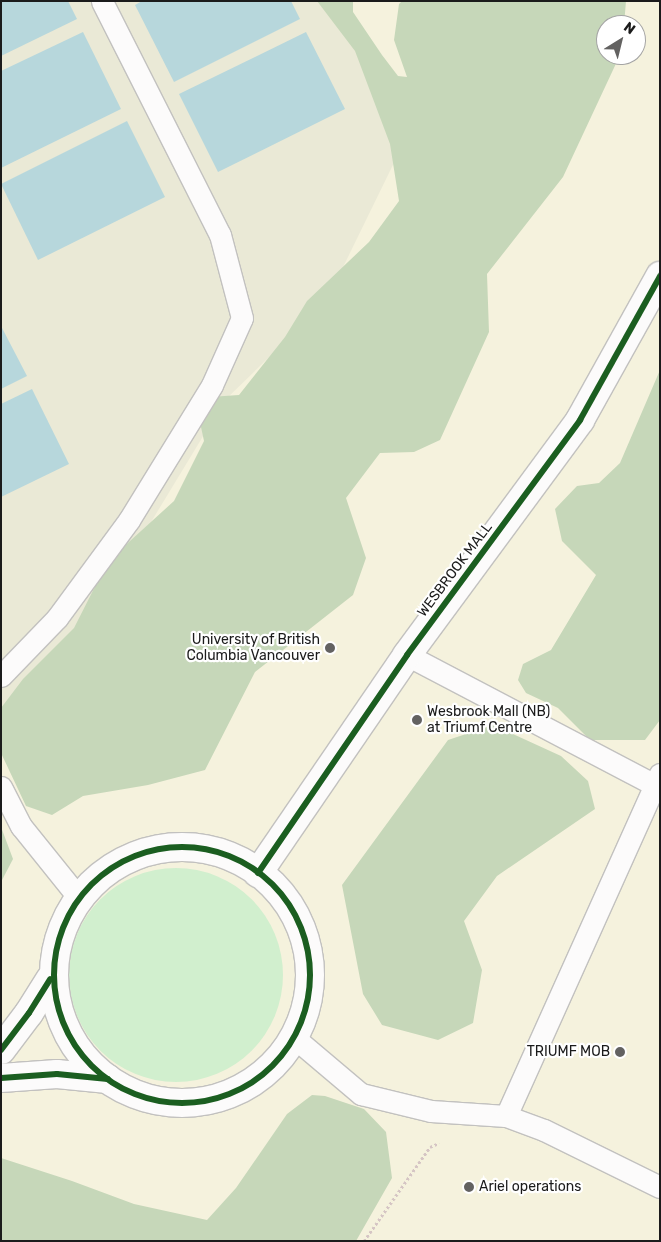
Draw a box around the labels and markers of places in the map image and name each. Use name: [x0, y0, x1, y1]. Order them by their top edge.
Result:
place label: University of British Columbia Vancouver: [186, 632, 320, 664]
marker: University of British Columbia Vancouver: [324, 642, 336, 654]
place label: Wesbrook Mall (NB) at Triumf Centre: [427, 704, 550, 736]
marker: Wesbrook Mall (NB) at Triumf Centre: [411, 714, 423, 726]
place label: TRIUMF MOB: [526, 1044, 610, 1060]
marker: TRIUMF MOB: [614, 1046, 626, 1058]
place label: Ariel operations: [479, 1179, 581, 1195]
marker: Ariel operations: [463, 1181, 475, 1193]

